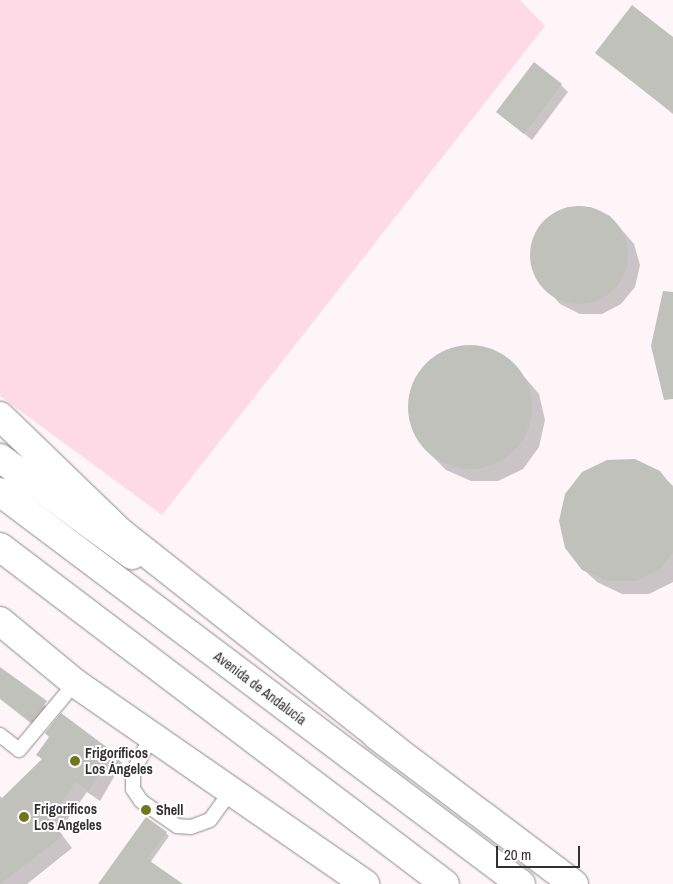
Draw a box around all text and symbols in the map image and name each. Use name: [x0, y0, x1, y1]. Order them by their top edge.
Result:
street label: Avenida de Andalucía: [210, 648, 310, 728]
place label: Frigoríficos Los Ángeles: [85, 745, 153, 778]
marker: Frigoríficos Los Ángeles: [69, 755, 81, 767]
place label: Frigorificos Los Angeles: [34, 801, 102, 834]
place label: Shell: [156, 802, 183, 818]
marker: Shell: [140, 804, 152, 816]
marker: Frigorificos Los Angeles: [18, 811, 30, 823]
scale bar: [498, 836, 582, 868]
text: 20 m: [504, 844, 531, 865]

